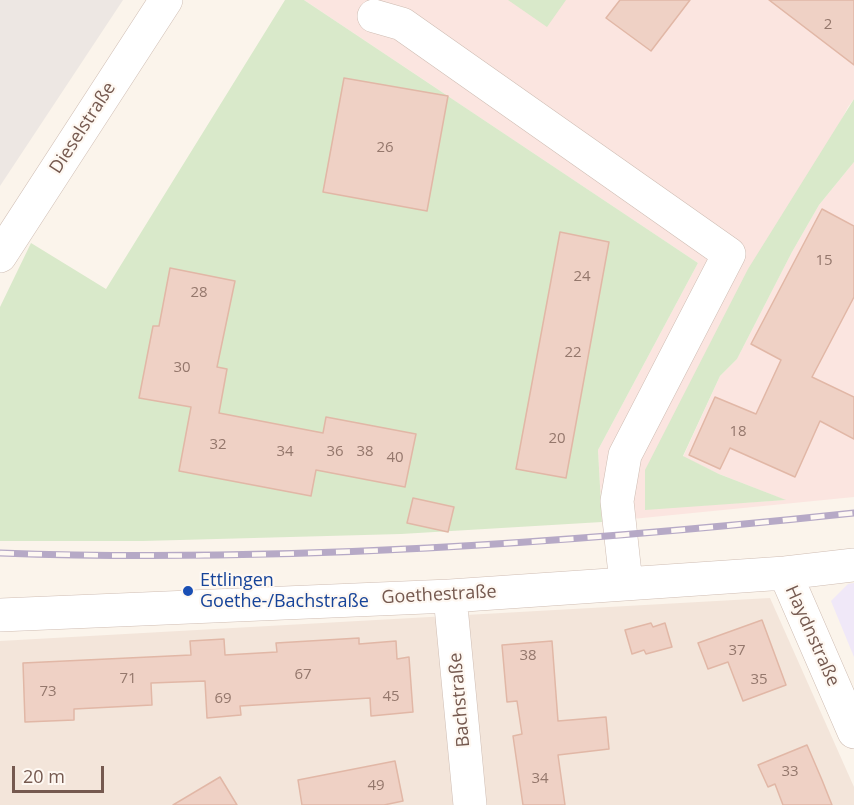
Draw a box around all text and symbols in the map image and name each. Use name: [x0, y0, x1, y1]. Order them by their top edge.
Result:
house number: 2: [824, 16, 832, 34]
street label: Dieselstraße: [45, 78, 121, 178]
house number: 26: [376, 139, 394, 157]
house number: 15: [815, 252, 833, 270]
house number: 24: [573, 268, 591, 286]
house number: 28: [190, 284, 208, 302]
house number: 22: [564, 344, 582, 362]
house number: 30: [173, 359, 191, 377]
house number: 18: [729, 423, 747, 441]
house number: 20: [548, 430, 566, 448]
house number: 32: [209, 436, 227, 454]
house number: 34: [276, 443, 294, 461]
house number: 36: [326, 443, 344, 461]
house number: 38: [356, 443, 374, 461]
house number: 40: [386, 449, 404, 467]
place label: Ettlingen Goethe-/Bachstraße: [200, 570, 369, 612]
street label: Goethestraße: [381, 581, 497, 609]
street label: Haydnstraße: [780, 582, 844, 690]
marker: Ettlingen Goethe-/Bachstraße: [181, 584, 195, 598]
house number: 37: [728, 642, 746, 660]
house number: 38: [519, 647, 537, 665]
street label: Bachstraße: [445, 652, 475, 748]
house number: 67: [294, 666, 312, 684]
house number: 71: [119, 670, 137, 688]
house number: 35: [750, 671, 768, 689]
house number: 73: [39, 683, 57, 701]
house number: 45: [382, 688, 400, 706]
house number: 69: [214, 690, 232, 708]
scale bar: [15, 754, 106, 792]
house number: 33: [781, 763, 799, 781]
text: 20 m: [23, 764, 65, 788]
house number: 34: [531, 770, 549, 788]
house number: 49: [367, 777, 385, 795]

